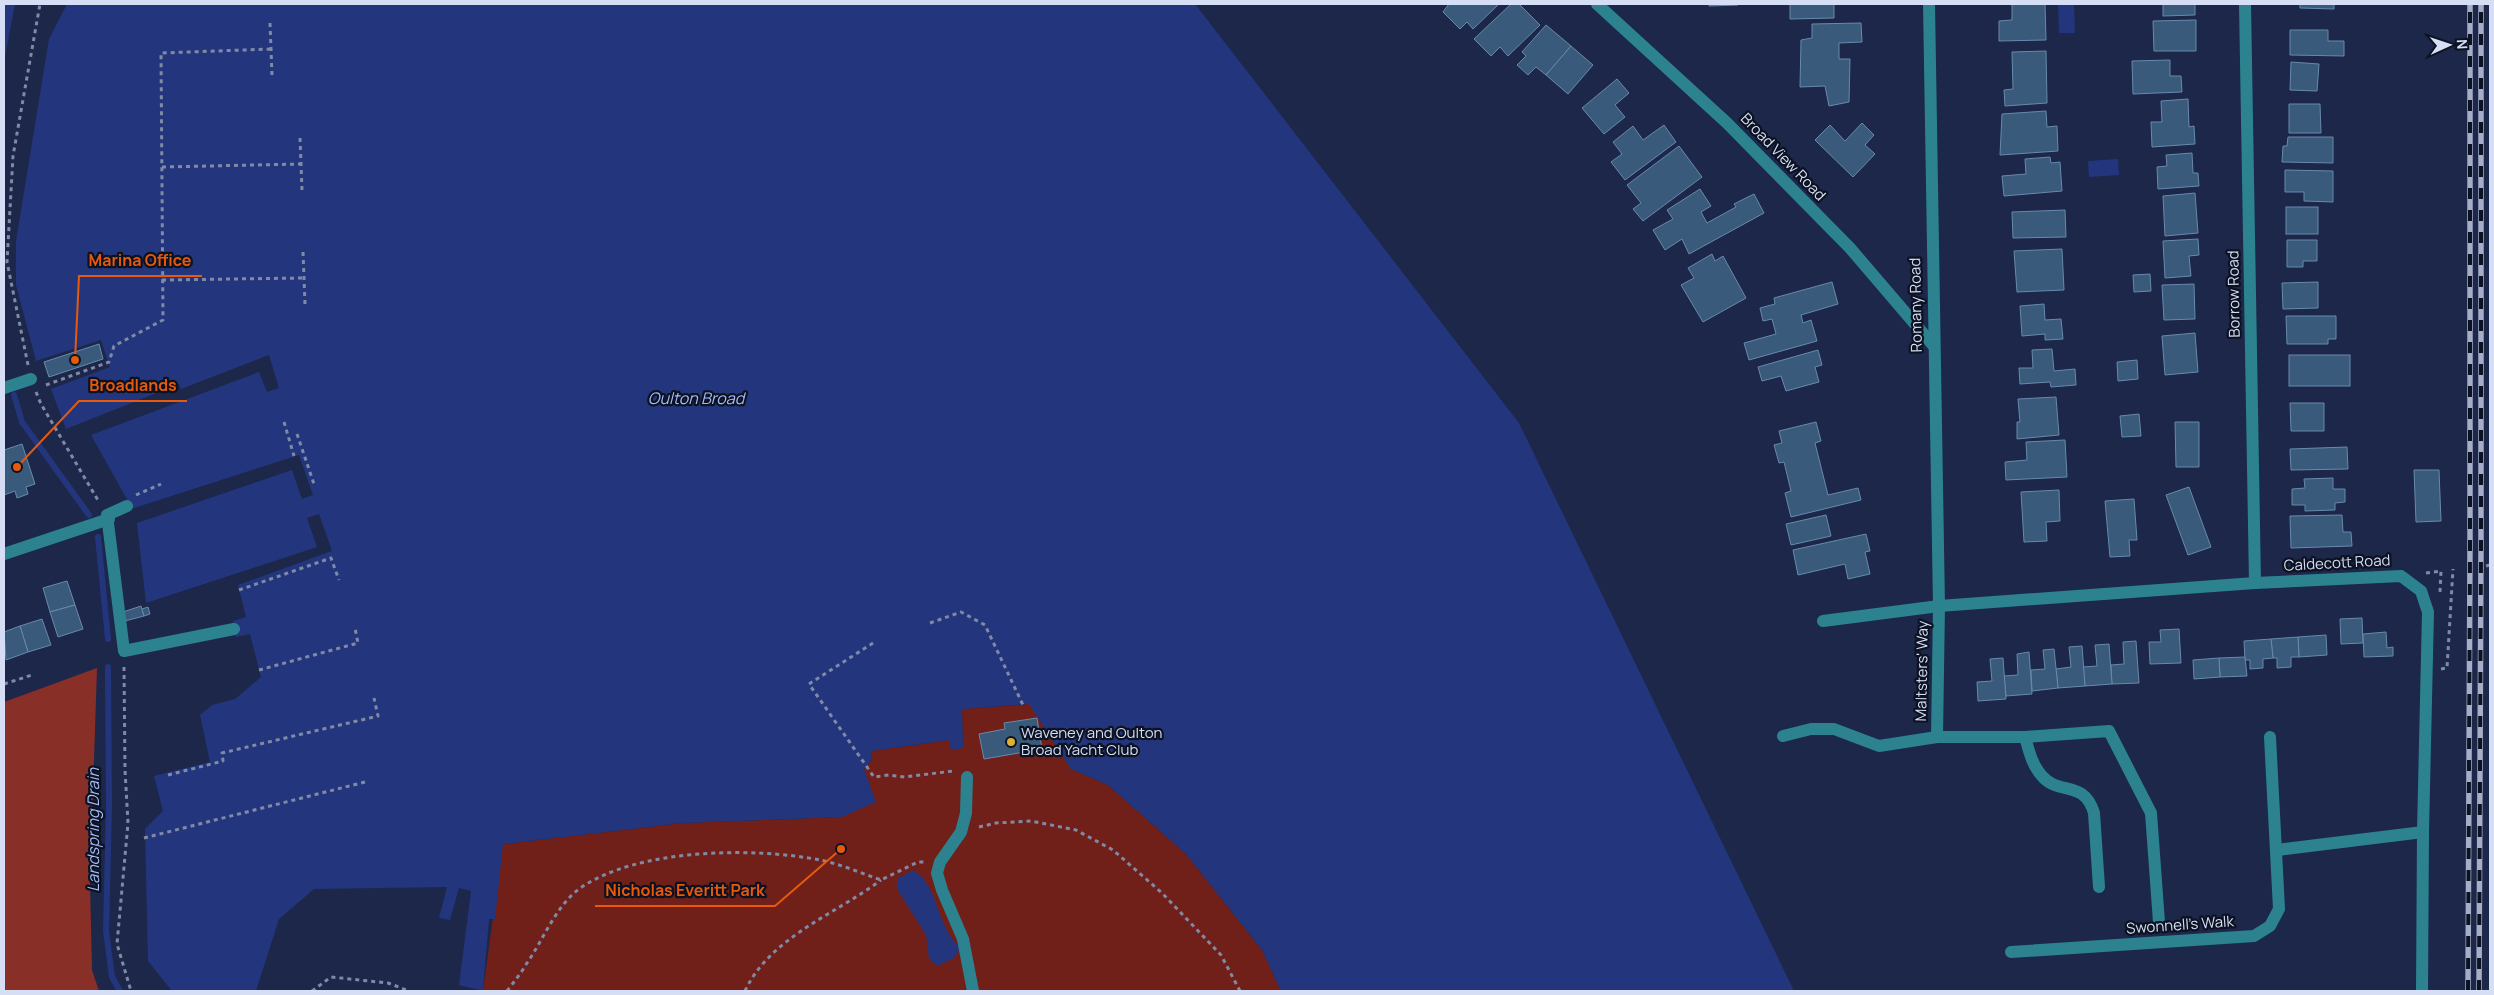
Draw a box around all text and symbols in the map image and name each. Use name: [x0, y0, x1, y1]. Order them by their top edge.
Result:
north arrow: [2424, 20, 2474, 70]
text: N: [2453, 39, 2472, 50]
street label: Broad View Road: [1736, 108, 1831, 205]
callout: Marina Office: [79, 245, 202, 276]
text: Marina Office: [89, 249, 192, 271]
street label: Borrow Road: [2222, 250, 2245, 338]
street label: Romany Road: [1904, 258, 1927, 352]
callout: Broadlands: [79, 370, 187, 401]
text: Broadlands: [89, 374, 177, 396]
water label: Oulton Broad: [648, 387, 747, 409]
street label: Caldecott Road: [2283, 549, 2391, 576]
street label: Maltsters' Way: [1910, 620, 1933, 722]
place label: Waveney and Oulton Broad Yacht Club: [1021, 722, 1163, 760]
marker: Waveney and Oulton Broad Yacht Club: [1005, 736, 1017, 748]
water label: Landspring Drain: [82, 768, 104, 892]
callout: Nicholas Everitt Park: [595, 875, 775, 906]
text: Nicholas Everitt Park: [605, 879, 765, 901]
street label: Swonnell's Walk: [2125, 910, 2235, 939]

